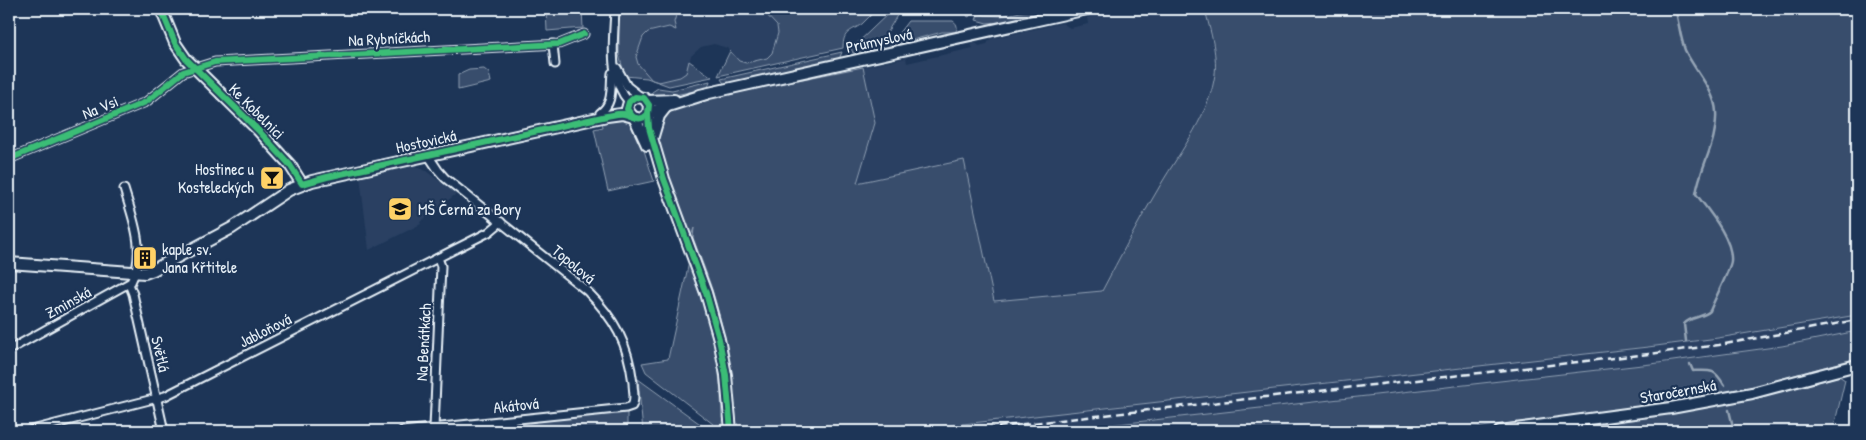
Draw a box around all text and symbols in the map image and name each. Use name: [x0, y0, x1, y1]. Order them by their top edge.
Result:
street label: Průmyslová: [844, 22, 914, 58]
street label: Na Rybníčkách: [348, 25, 431, 51]
street label: Ke Kobelnici: [224, 78, 290, 144]
street label: Na Vsi: [79, 90, 121, 124]
street label: Hostovická: [394, 124, 458, 158]
place label: Hostinec u Kosteleckých: [178, 158, 255, 198]
bar icon: Hostinec u Kosteleckých: [259, 165, 285, 191]
school or university icon: MŠ Černá za Bory: [387, 196, 413, 222]
place label: MŠ Černá za Bory: [418, 198, 522, 220]
place label: kaple sv. Jana Křtitele: [162, 238, 238, 278]
street label: Topolová: [548, 239, 600, 289]
building icon: kaple sv. Jana Křtitele: [132, 245, 158, 271]
street label: Zminská: [41, 281, 95, 323]
street label: Na Benátkách: [410, 302, 436, 381]
street label: Jabloňová: [235, 308, 295, 352]
street label: Světlá: [146, 334, 176, 374]
street label: Staročernská: [1638, 374, 1718, 408]
street label: Akátová: [492, 392, 540, 418]

